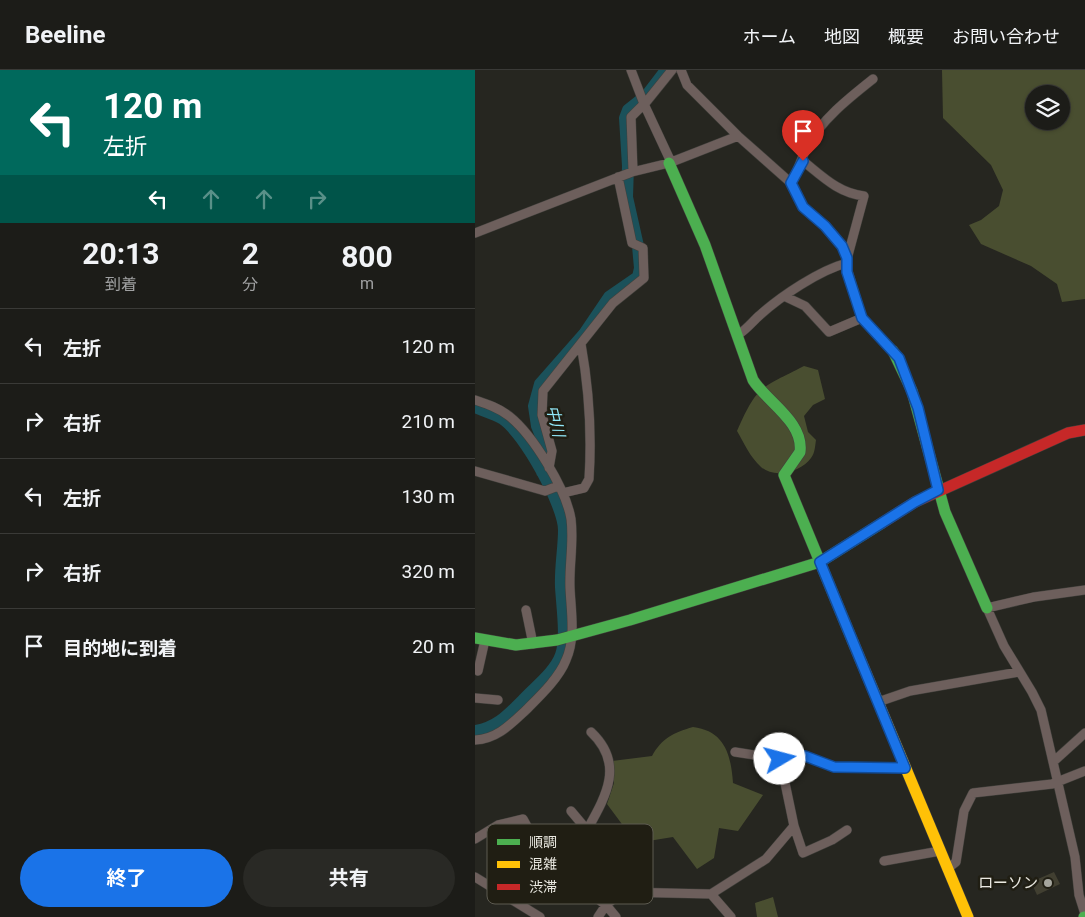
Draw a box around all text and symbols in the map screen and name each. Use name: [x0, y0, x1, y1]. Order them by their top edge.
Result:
text: Beeline: [25, 21, 105, 49]
text: ホーム: [743, 26, 796, 47]
text: 地図: [824, 26, 860, 47]
text: 概要: [888, 26, 924, 47]
text: お問い合わせ: [952, 26, 1060, 47]
map controls: [1025, 85, 1070, 130]
button: layers: [1025, 85, 1070, 130]
text: 120 m: [103, 86, 202, 127]
icon: left: [20, 90, 85, 155]
pin: [782, 110, 824, 161]
icon: arrive: [789, 117, 817, 145]
text: 左折: [103, 134, 147, 159]
icon: left: [144, 185, 172, 213]
icon: ahead: [197, 185, 225, 213]
icon: ahead: [250, 185, 278, 213]
icon: right: [303, 185, 331, 213]
text: 20:13: [82, 236, 160, 271]
text: 2: [242, 236, 259, 271]
text: 800: [341, 239, 393, 274]
text: m: [360, 274, 374, 293]
text: 到着: [105, 275, 137, 294]
text: 分: [242, 275, 258, 294]
icon: left: [20, 332, 48, 360]
text: 120 m: [402, 335, 455, 358]
text: 左折: [63, 337, 101, 360]
water label: 中川: [543, 403, 569, 441]
icon: right: [20, 407, 48, 435]
text: 210 m: [402, 410, 455, 433]
text: 右折: [63, 412, 101, 435]
icon: left: [20, 482, 48, 510]
text: 130 m: [402, 485, 455, 508]
text: 左折: [63, 487, 101, 510]
icon: right: [20, 557, 48, 585]
text: 320 m: [402, 560, 455, 583]
text: 右折: [63, 562, 101, 585]
icon: arrive: [20, 632, 48, 660]
text: 20 m: [412, 635, 455, 658]
text: 目的地に到着: [63, 637, 177, 660]
position arrow: [753, 732, 805, 784]
legend: [487, 824, 653, 904]
text: 順調: [529, 834, 557, 850]
button: 終了: [20, 849, 233, 907]
button: 共有: [243, 849, 455, 907]
text: 混雑: [529, 856, 557, 872]
place label: ローソン: [978, 874, 1038, 892]
marker: ローソン: [1042, 877, 1054, 889]
text: 渋滞: [529, 879, 557, 895]

